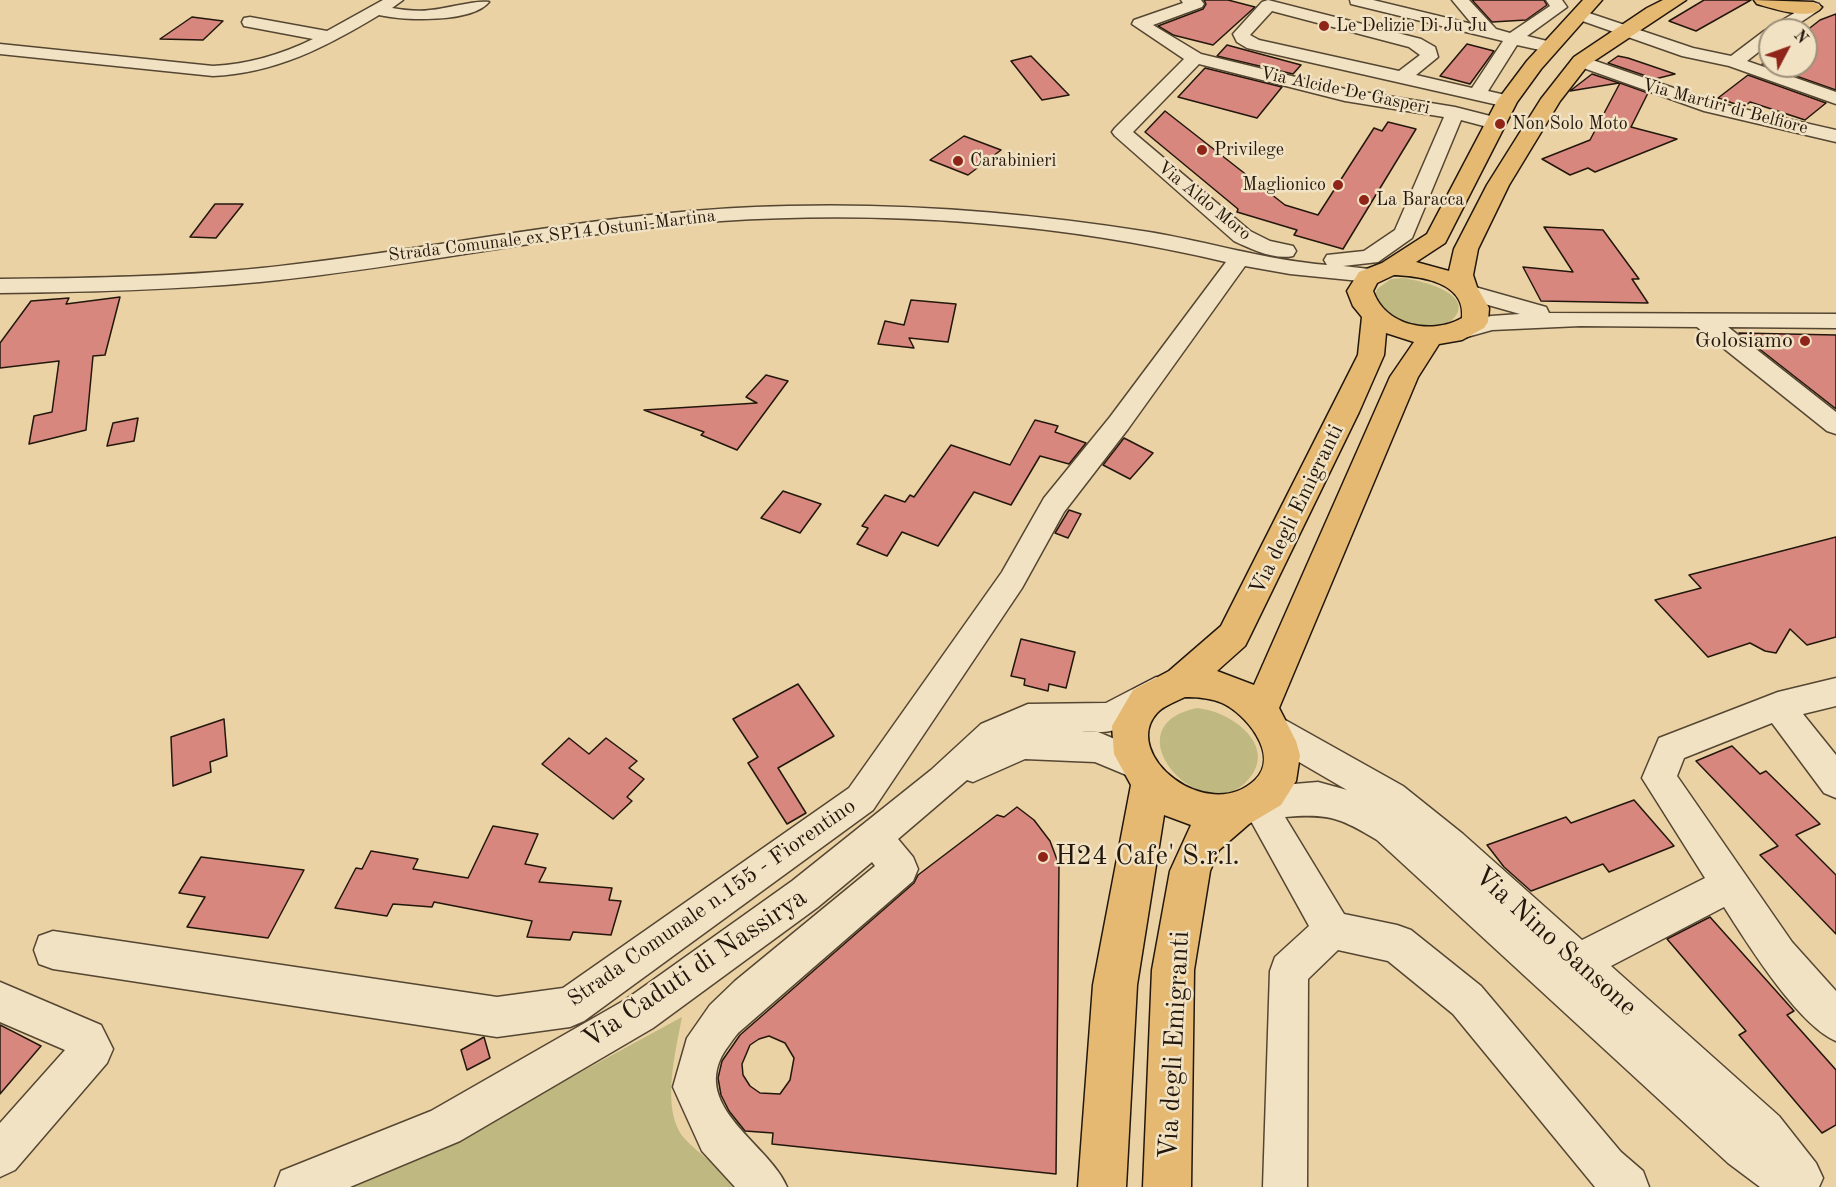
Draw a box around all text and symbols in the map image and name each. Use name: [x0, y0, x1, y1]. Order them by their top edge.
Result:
place label: Le Delizie Di Ju Ju: [1336, 15, 1487, 37]
north arrow: [1758, 18, 1818, 78]
marker: Le Delizie Di Ju Ju: [1317, 19, 1331, 33]
text: N: [1790, 28, 1810, 47]
street label: Via Alcide De Gasperi: [1258, 62, 1432, 120]
street label: Via Martiri di Belfiore: [1640, 74, 1810, 140]
place label: Non Solo Moto: [1512, 113, 1628, 135]
marker: Non Solo Moto: [1493, 117, 1507, 131]
place label: Privilege: [1214, 139, 1284, 161]
marker: Privilege: [1195, 143, 1209, 157]
place label: Carabinieri: [970, 150, 1056, 172]
marker: Carabinieri: [951, 154, 965, 168]
street label: Via Aldo Moro: [1153, 157, 1255, 245]
place label: Maglionico: [1242, 174, 1326, 196]
marker: Maglionico: [1331, 178, 1345, 192]
place label: La Baracca: [1376, 189, 1464, 211]
marker: La Baracca: [1357, 193, 1371, 207]
street label: Strada Comunale ex SP14 Ostuni-Martina: [387, 205, 717, 267]
place label: Golosiamo: [1695, 328, 1793, 354]
marker: Golosiamo: [1798, 334, 1812, 348]
street label: Via degli Emigranti: [1244, 420, 1350, 600]
street label: Strada Comunale n.155 - Fiorentino: [563, 793, 861, 1013]
place label: H24 Cafe' S.r.l.: [1055, 841, 1240, 873]
marker: H24 Cafe' S.r.l.: [1036, 850, 1050, 864]
street label: Via Nino Sansone: [1467, 860, 1643, 1024]
street label: Via Caduti di Nassirya: [577, 882, 813, 1056]
street label: Via degli Emigranti: [1153, 930, 1197, 1160]

